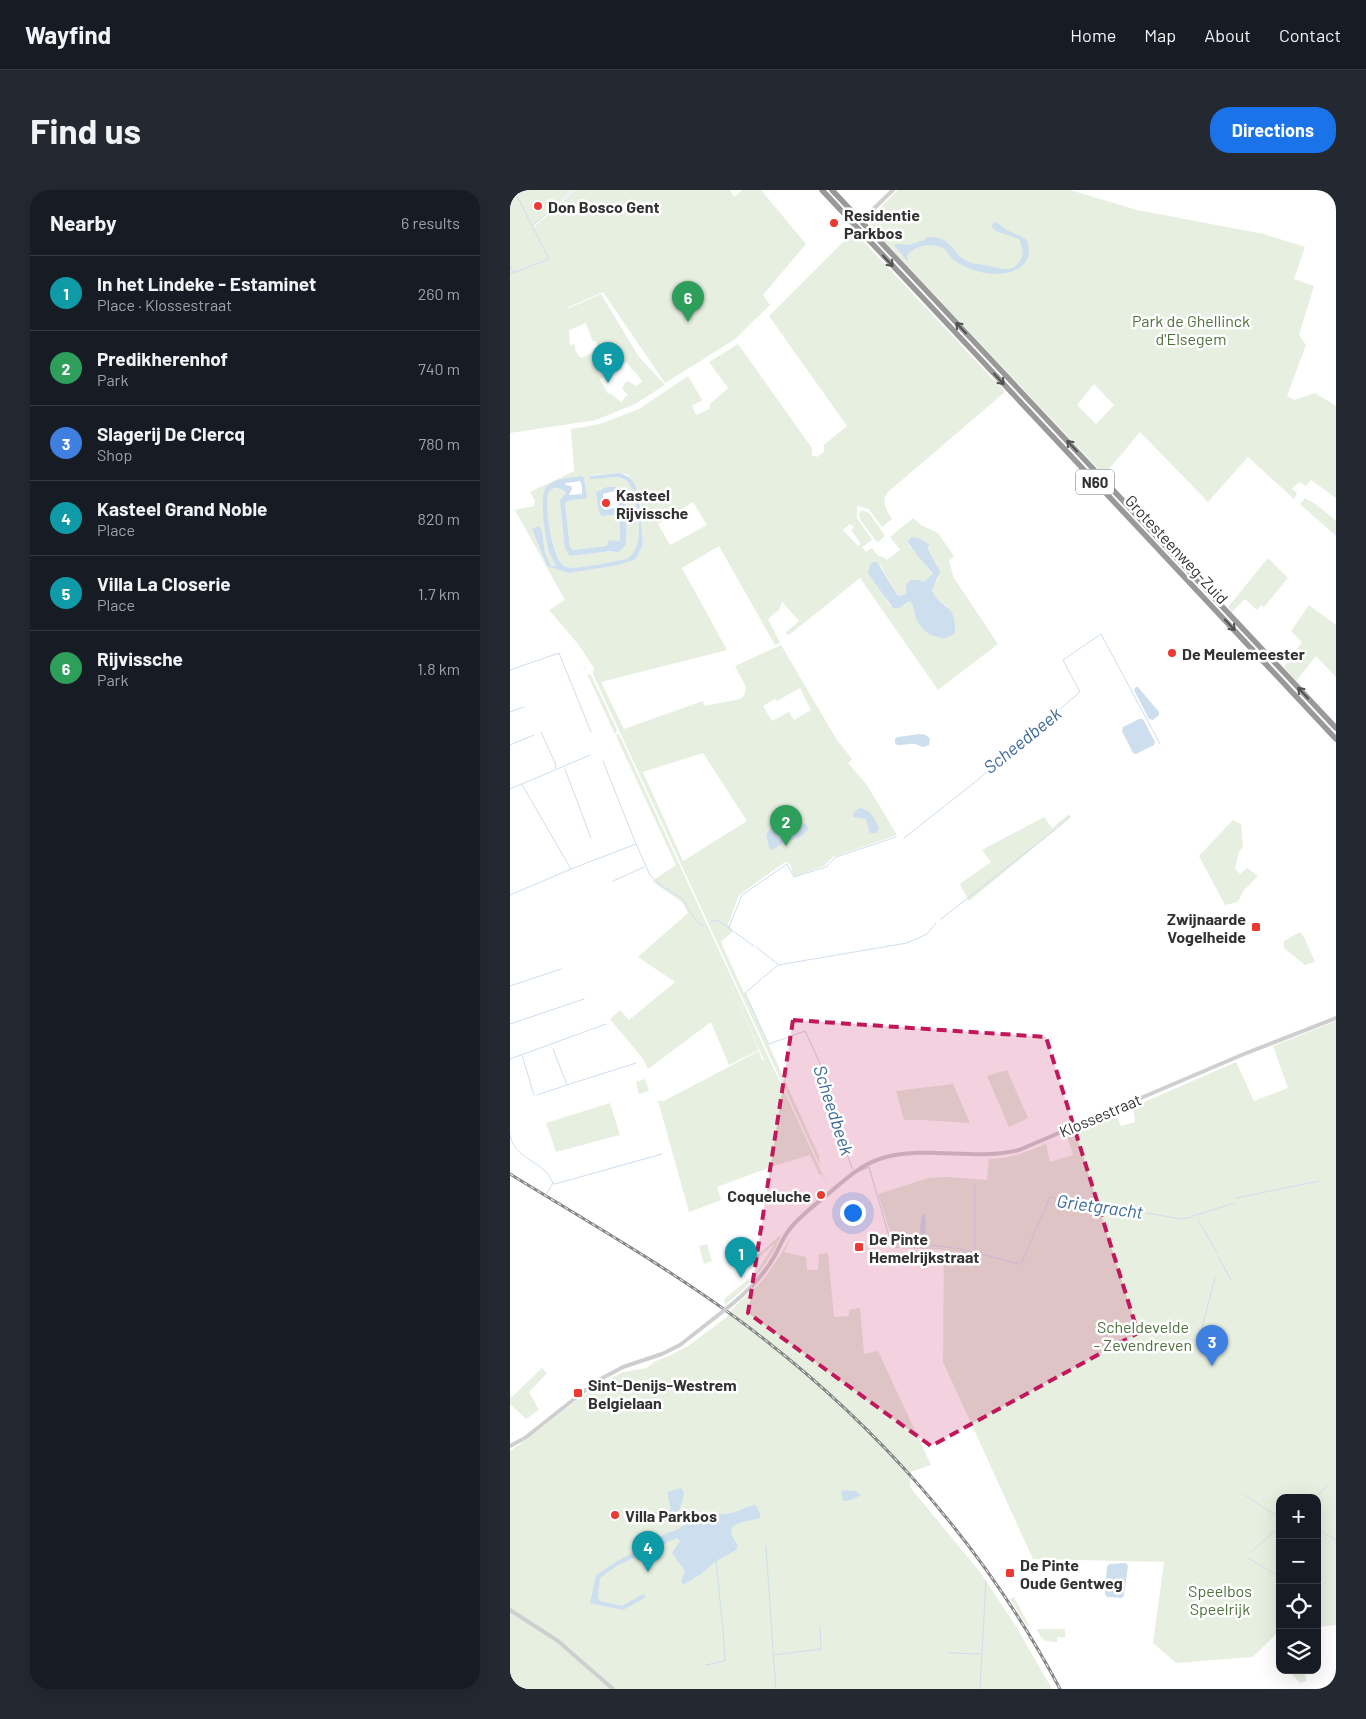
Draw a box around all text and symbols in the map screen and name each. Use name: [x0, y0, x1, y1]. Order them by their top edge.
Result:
text: Wayfind: [25, 20, 111, 49]
text: Home: [1070, 24, 1116, 46]
text: Map: [1144, 24, 1176, 46]
text: About: [1204, 24, 1251, 46]
text: Contact: [1279, 24, 1341, 46]
button: Directions: [1210, 107, 1336, 153]
text: Find us: [30, 109, 141, 151]
place label: Don Bosco Gent: [548, 197, 660, 216]
marker: Don Bosco Gent: [532, 200, 544, 212]
place label: Residentie Parkbos: [844, 205, 920, 242]
text: Nearby: [50, 210, 116, 235]
text: 6 results: [401, 213, 460, 232]
marker: Residentie Parkbos: [828, 217, 840, 229]
one-way arrow: [882, 254, 894, 267]
text: In het Lindeke - Estaminet: [97, 272, 316, 295]
pin: 6: [672, 281, 704, 322]
text: 1: [63, 284, 69, 303]
text: 260 m: [418, 284, 460, 303]
text: Place · Klossestraat: [97, 295, 232, 314]
park label: Park de Ghellinck d'Elsegem: [1132, 311, 1250, 348]
one-way arrow: [955, 321, 967, 334]
pin: 5: [592, 342, 624, 383]
text: Predikherenhof: [97, 347, 228, 370]
text: 2: [62, 359, 70, 378]
text: 740 m: [418, 359, 460, 378]
text: Park: [97, 370, 128, 389]
one-way arrow: [993, 373, 1005, 385]
text: Slagerij De Clercq: [97, 422, 245, 445]
text: 3: [62, 434, 70, 453]
text: 780 m: [419, 434, 460, 453]
one-way arrow: [1066, 440, 1078, 453]
text: Shop: [97, 445, 132, 464]
road number: N60: [1076, 470, 1114, 494]
place label: Kasteel Rijvissche: [616, 485, 689, 522]
street label: Grotesteenweg-Zuid: [1122, 491, 1232, 607]
text: Kasteel Grand Noble: [97, 497, 267, 520]
marker: Kasteel Rijvissche: [600, 497, 612, 509]
text: 4: [61, 509, 71, 528]
text: 820 m: [418, 509, 460, 528]
text: Place: [97, 520, 135, 539]
text: Villa La Closerie: [97, 572, 231, 595]
text: 5: [62, 584, 70, 603]
text: 1.7 km: [418, 584, 460, 603]
text: Place: [97, 595, 135, 614]
one-way arrow: [1224, 619, 1236, 632]
place label: De Meulemeester: [1182, 644, 1305, 663]
text: Rijvissche: [97, 647, 183, 670]
marker: De Meulemeester: [1166, 647, 1178, 659]
text: 6: [62, 659, 70, 678]
text: 1.8 km: [417, 659, 460, 678]
text: Park: [97, 670, 128, 689]
one-way arrow: [1297, 686, 1309, 699]
water label: Scheedbeek: [979, 702, 1065, 778]
pin: 2: [770, 805, 802, 846]
place label: Zwijnaarde Vogelheide: [1167, 909, 1246, 946]
marker: Zwijnaarde Vogelheide: [1250, 921, 1262, 933]
water label: Scheedbeek: [809, 1062, 859, 1158]
street label: Klossestraat: [1056, 1089, 1144, 1141]
place label: Coqueluche: [727, 1186, 811, 1205]
marker: Coqueluche: [815, 1189, 827, 1201]
water label: Grietgracht: [1055, 1189, 1145, 1223]
your location: [840, 1200, 866, 1226]
place label: De Pinte Hemelrijkstraat: [869, 1229, 979, 1266]
pin: 1: [725, 1237, 757, 1278]
marker: De Pinte Hemelrijkstraat: [853, 1241, 865, 1253]
park label: Scheldevelde - Zevendreven: [1094, 1317, 1192, 1354]
pin: 3: [1196, 1325, 1228, 1366]
place label: Sint-Denijs-Westrem Belgielaan: [588, 1375, 737, 1412]
marker: Sint-Denijs-Westrem Belgielaan: [572, 1387, 584, 1399]
map controls: [1276, 1494, 1321, 1674]
button: +: [1276, 1494, 1321, 1539]
place label: Villa Parkbos: [625, 1506, 717, 1525]
marker: Villa Parkbos: [609, 1509, 621, 1521]
pin: 4: [632, 1531, 664, 1572]
button: −: [1276, 1539, 1321, 1584]
place label: De Pinte Oude Gentweg: [1020, 1555, 1123, 1592]
marker: De Pinte Oude Gentweg: [1004, 1567, 1016, 1579]
park label: Speelbos Speelrijk: [1188, 1581, 1252, 1618]
button: locate: [1276, 1584, 1321, 1629]
button: layers: [1276, 1629, 1321, 1674]

